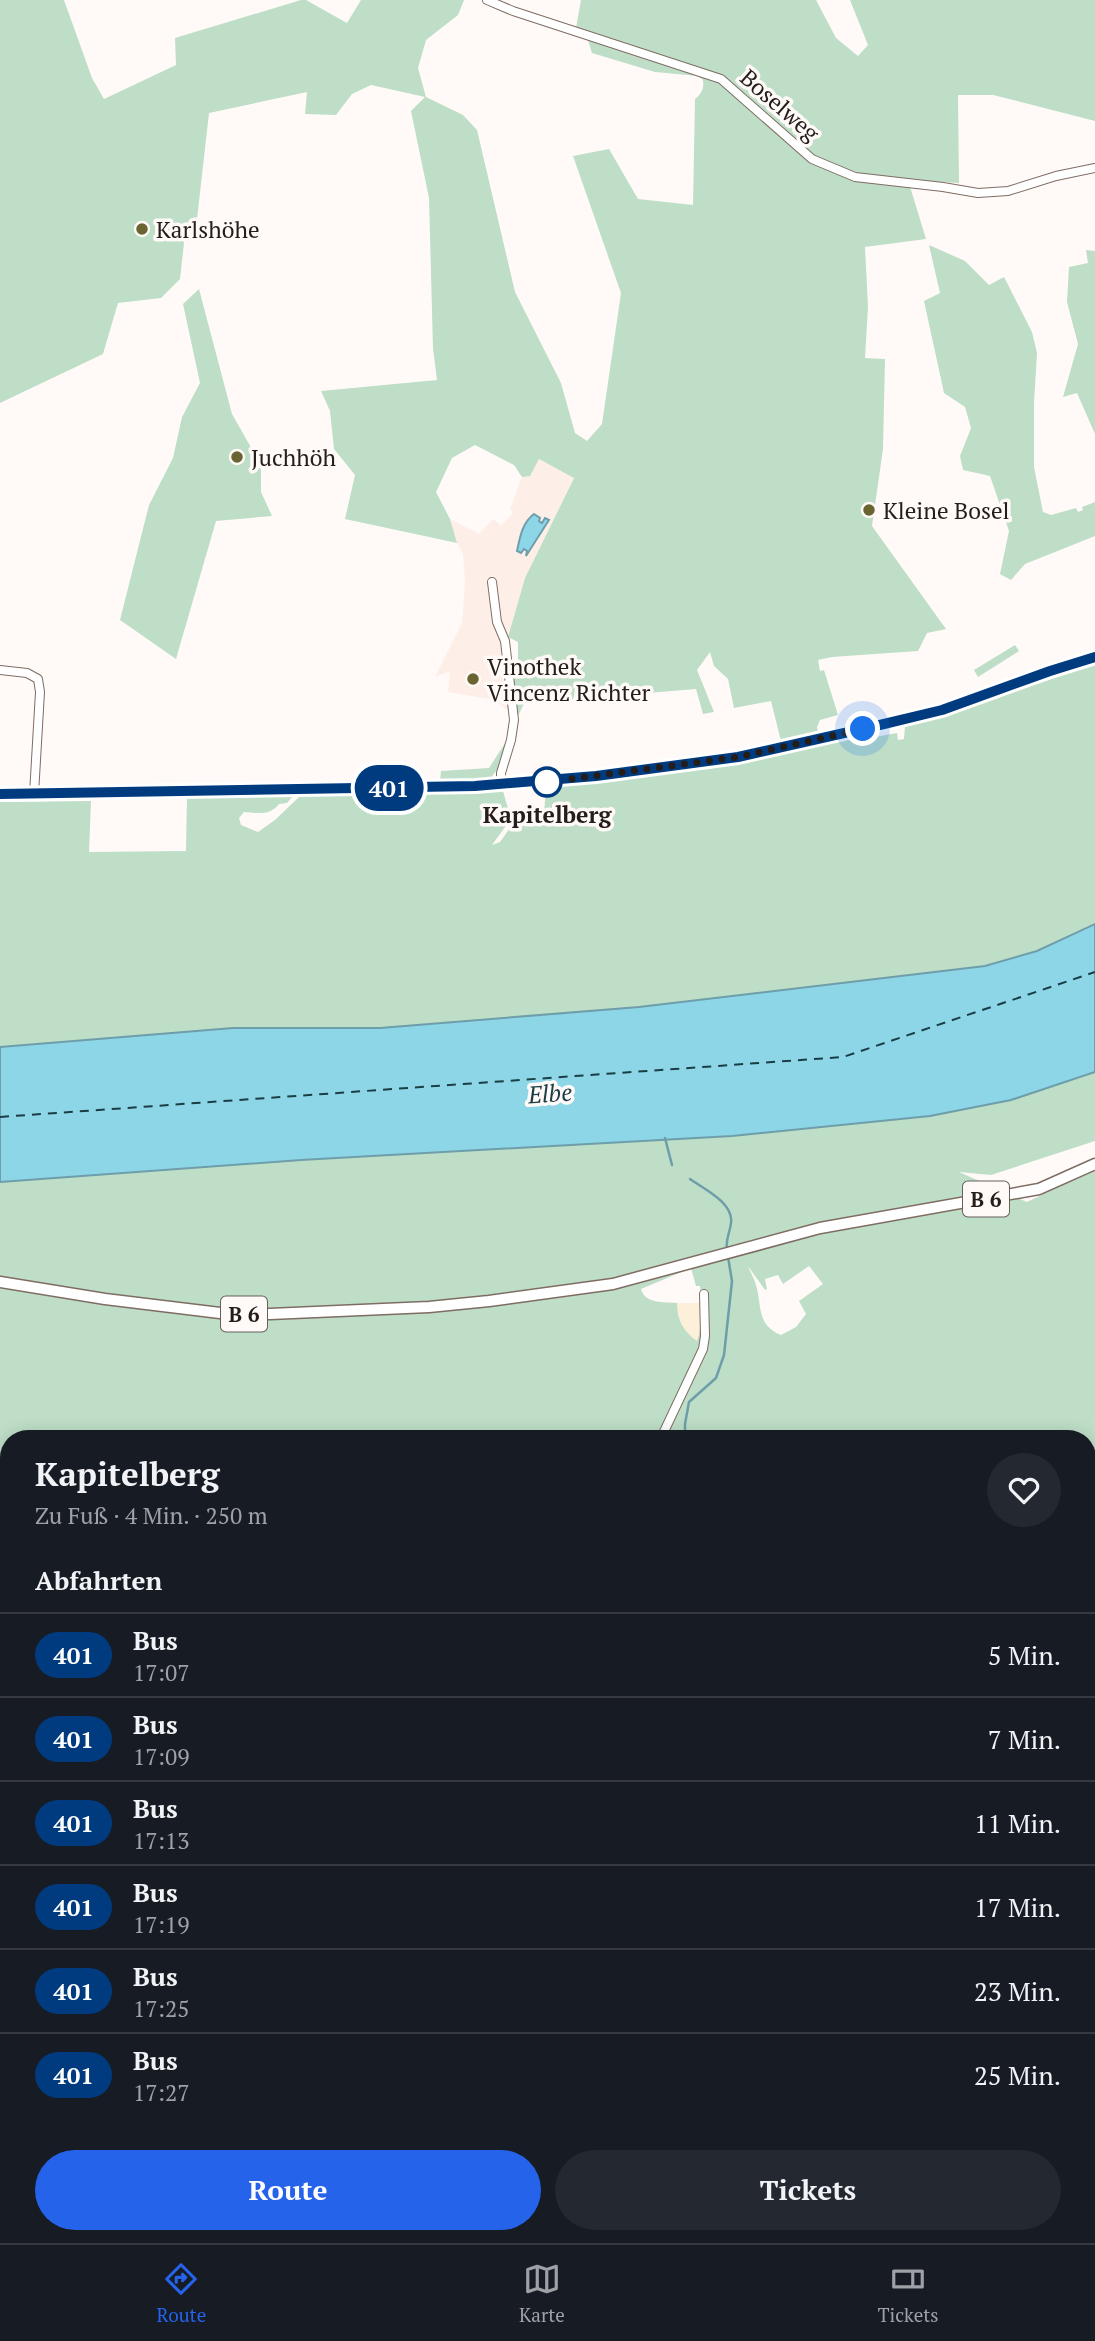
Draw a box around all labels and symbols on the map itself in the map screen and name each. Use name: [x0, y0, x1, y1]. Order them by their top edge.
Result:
street label: Boselweg: [734, 62, 827, 149]
place label: Karlshöhe: [156, 214, 259, 245]
marker: Karlshöhe: [134, 221, 150, 237]
place label: Juchhöh: [251, 442, 336, 473]
marker: Juchhöh: [229, 449, 245, 465]
place label: Kleine Bosel: [883, 495, 1009, 526]
marker: Kleine Bosel: [861, 502, 877, 518]
place label: Vinothek Vincenz Richter: [487, 651, 651, 708]
marker: Vinothek Vincenz Richter: [465, 671, 481, 687]
your location: [845, 711, 880, 746]
line badge: 401: [349, 765, 429, 811]
marker: Kapitelberg: [532, 767, 562, 797]
place label: Kapitelberg: [483, 799, 612, 830]
water label: Elbe: [526, 1076, 573, 1111]
road number: B 6: [963, 1182, 1009, 1216]
road number: B 6: [221, 1296, 267, 1332]

